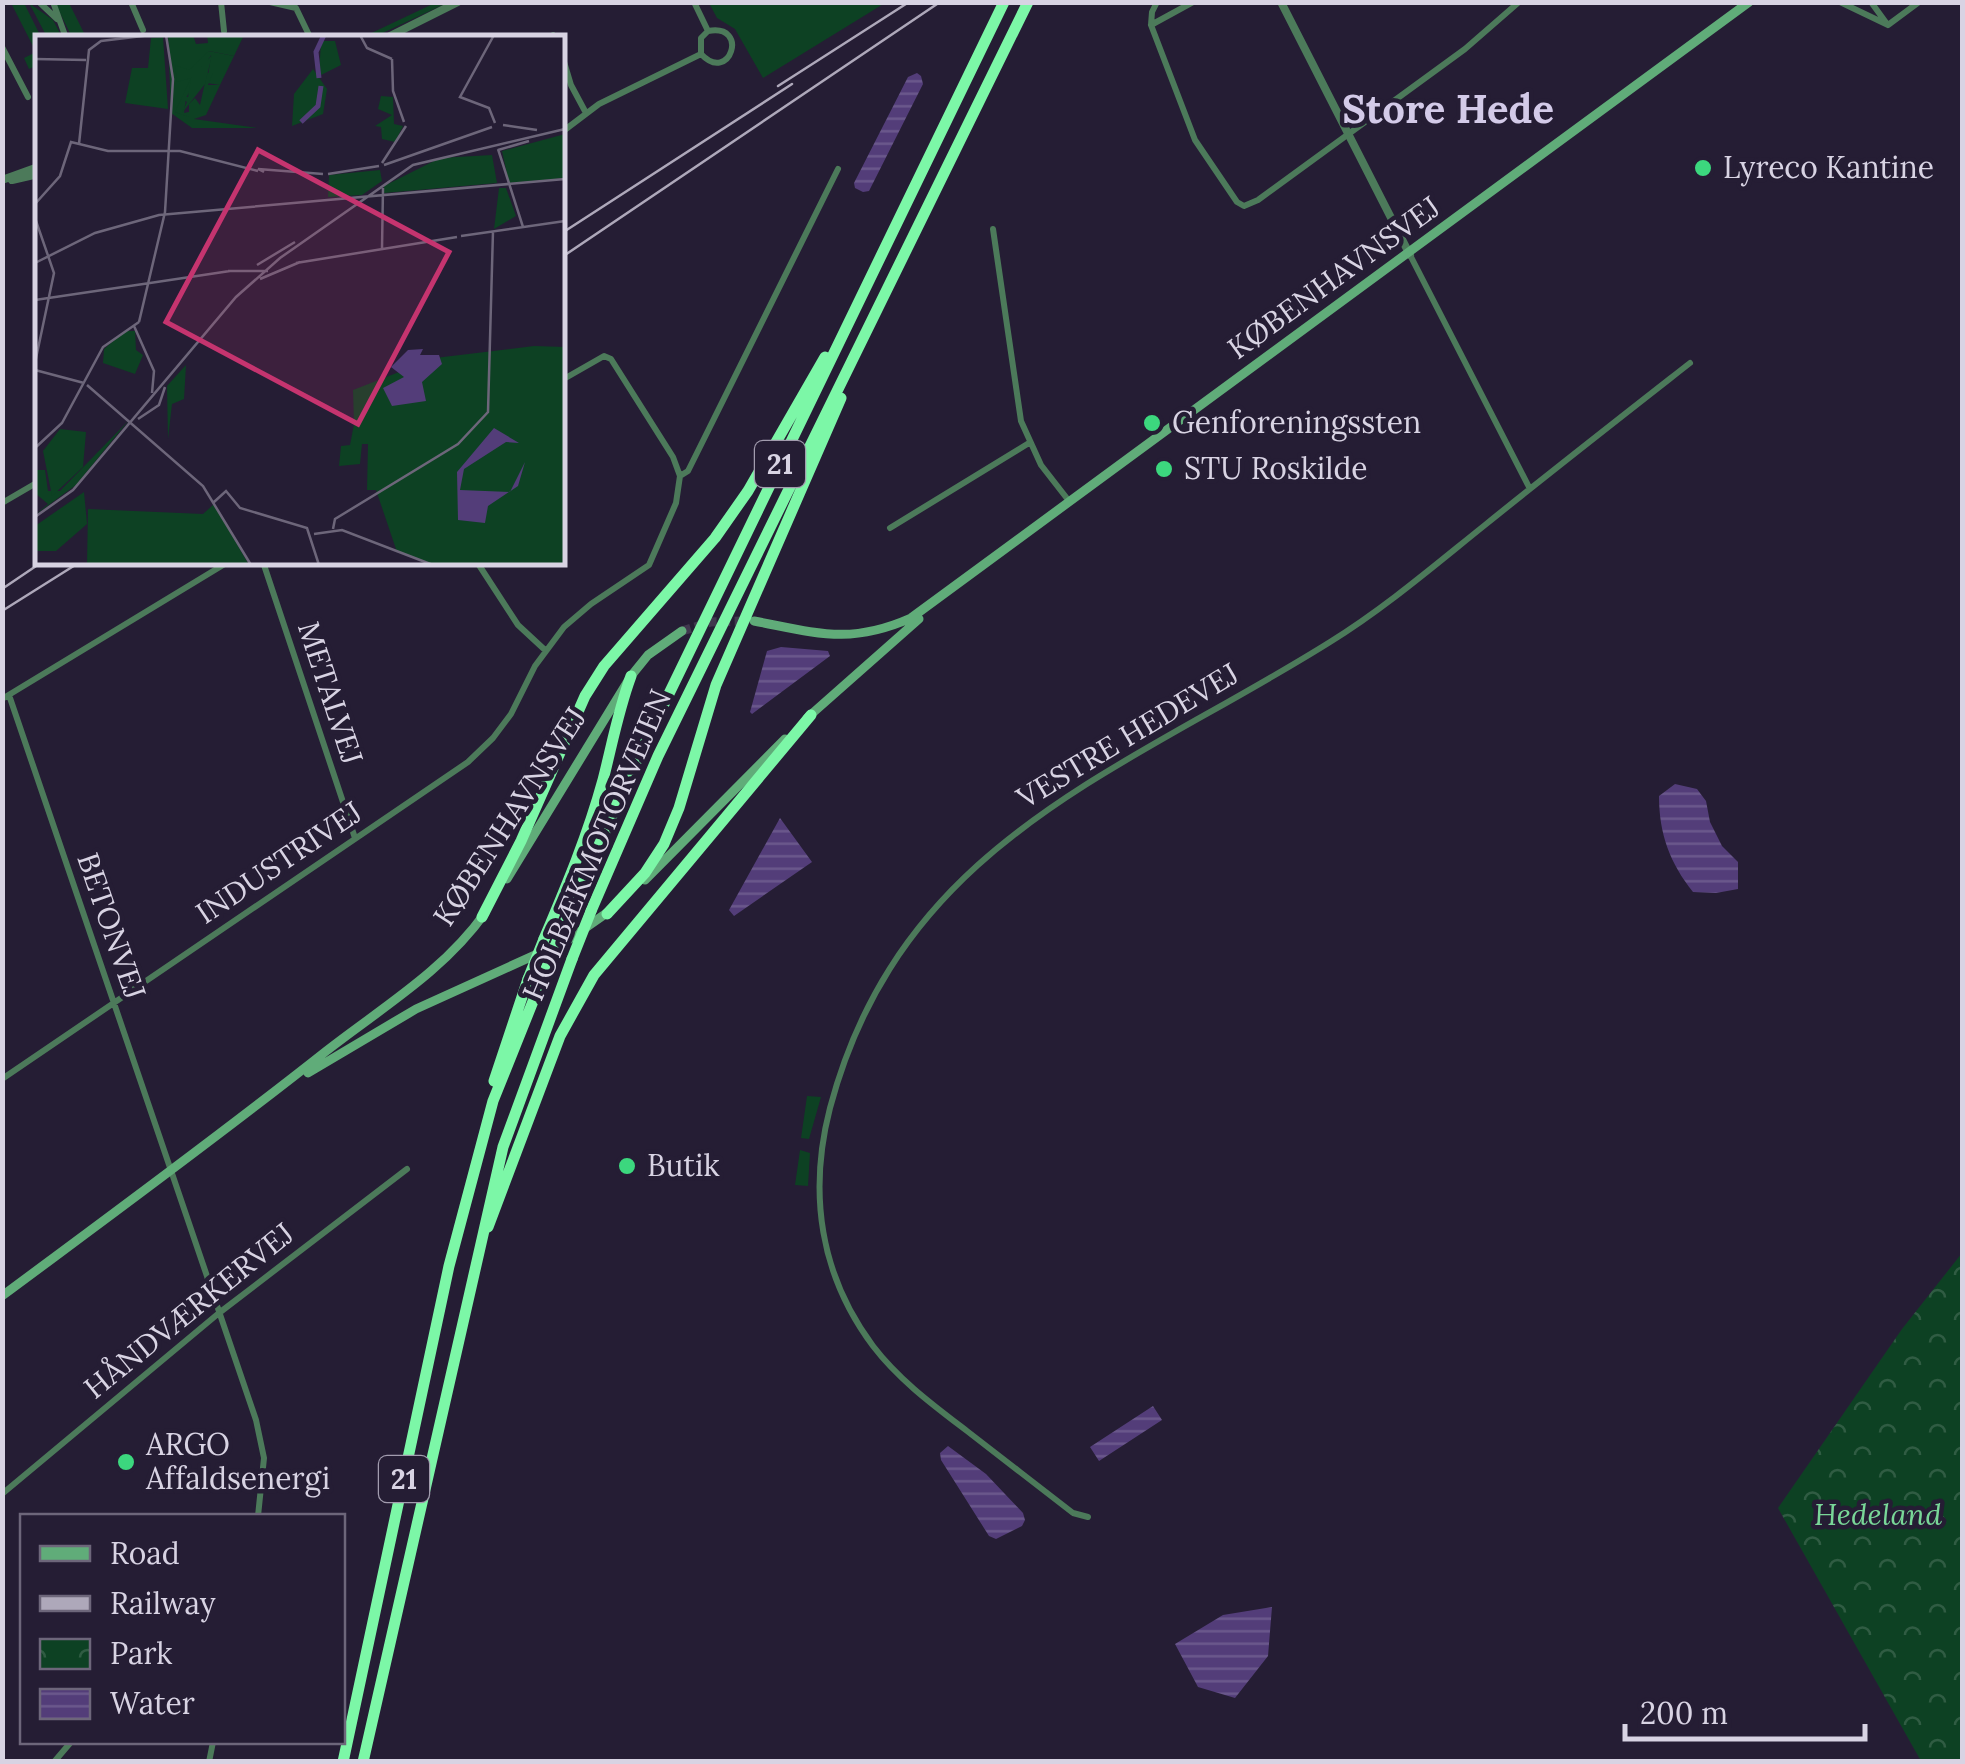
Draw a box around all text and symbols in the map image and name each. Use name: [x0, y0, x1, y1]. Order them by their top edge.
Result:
inset map: [35, 35, 565, 565]
district label: Store Hede: [1342, 83, 1554, 134]
place label: Lyreco Kantine: [1723, 148, 1934, 187]
marker: Lyreco Kantine: [1692, 157, 1714, 179]
street label: KØBENHAVNSVEJ: [1220, 187, 1447, 367]
place label: Genforeningssten: [1172, 403, 1421, 442]
marker: Genforeningssten: [1141, 412, 1163, 434]
road number: 21: [755, 441, 805, 487]
place label: STU Roskilde: [1184, 449, 1368, 487]
marker: STU Roskilde: [1153, 458, 1175, 480]
street label: METALVEJ: [290, 616, 372, 769]
street label: VESTRE HEDEVEJ: [1009, 654, 1245, 817]
street label: HOLBÆKMOTORVEJEN: [513, 683, 679, 1006]
street label: KØBENHAVNSVEJ: [424, 700, 594, 933]
street label: INDUSTRIVEJ: [188, 793, 369, 932]
street label: BETONVEJ: [69, 848, 155, 1004]
place label: Butik: [647, 1146, 720, 1184]
marker: Butik: [616, 1155, 638, 1177]
street label: HÅNDVÆRKERVEJ: [76, 1214, 301, 1406]
place label: ARGO Affaldsenergi: [145, 1425, 330, 1498]
marker: ARGO Affaldsenergi: [115, 1451, 137, 1473]
road number: 21: [379, 1456, 429, 1502]
park label: Hedeland: [1814, 1495, 1942, 1533]
legend: [20, 1514, 345, 1744]
text: Road: [110, 1534, 180, 1572]
text: Railway: [110, 1584, 216, 1623]
text: Park: [110, 1634, 172, 1672]
scale bar: [1625, 1679, 1865, 1741]
text: Water: [110, 1684, 195, 1722]
text: 200 m: [1640, 1694, 1728, 1732]

